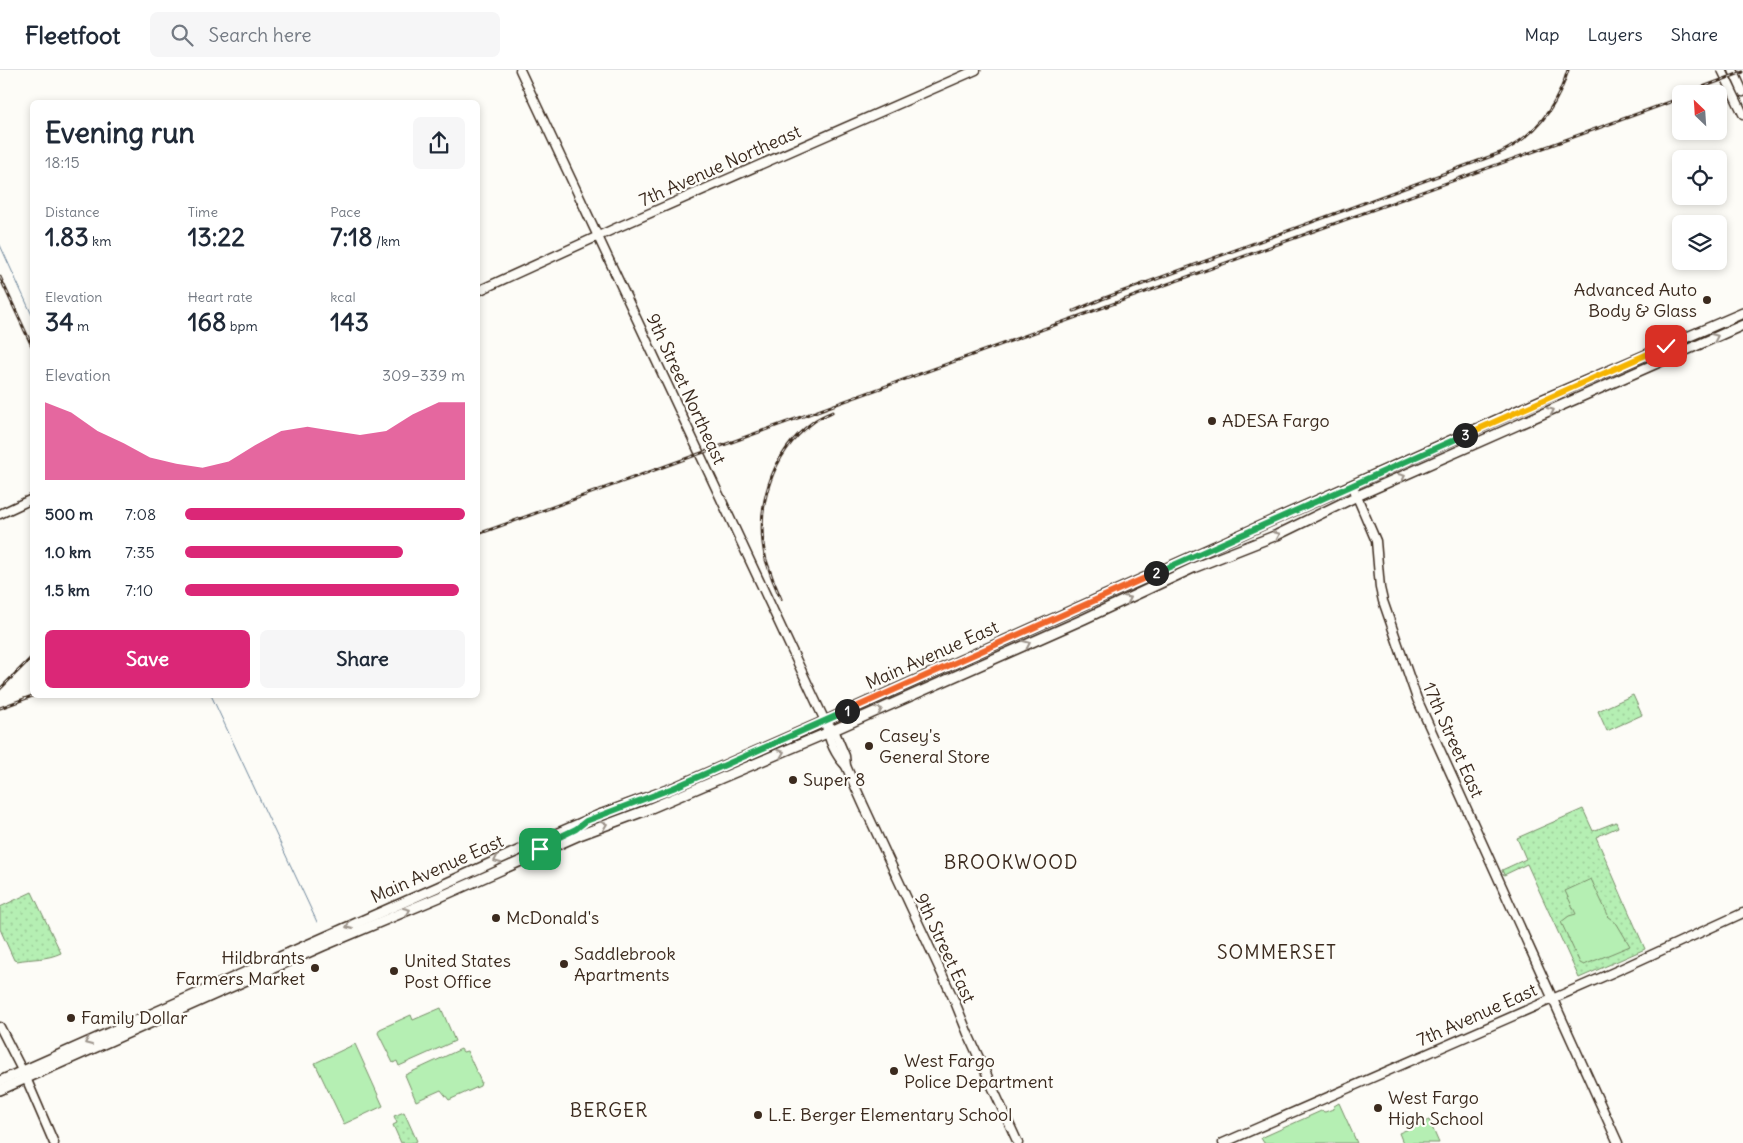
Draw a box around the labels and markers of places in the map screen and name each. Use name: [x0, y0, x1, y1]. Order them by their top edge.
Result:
place label: Advanced Auto Body & Glass: [1574, 278, 1697, 322]
marker: Advanced Auto Body & Glass: [1701, 294, 1713, 306]
pin: [1645, 325, 1687, 367]
place label: ADESA Fargo: [1222, 409, 1330, 432]
marker: ADESA Fargo: [1206, 415, 1218, 427]
pin: 3: [1452, 422, 1478, 448]
pin: 2: [1144, 560, 1168, 586]
pin: 1: [834, 698, 860, 724]
place label: Casey's General Store: [879, 724, 990, 768]
marker: Casey's General Store: [863, 740, 875, 752]
place label: Super 8: [803, 768, 865, 791]
marker: Super 8: [787, 774, 799, 786]
pin: [519, 828, 561, 870]
place label: McDonald's: [506, 906, 599, 929]
marker: McDonald's: [490, 912, 502, 924]
place label: Saddlebrook Apartments: [574, 942, 676, 986]
place label: Hildbrants Farmers Market: [176, 946, 305, 990]
place label: United States Post Office: [404, 949, 511, 993]
marker: Saddlebrook Apartments: [558, 958, 570, 970]
marker: Hildbrants Farmers Market: [309, 962, 321, 974]
marker: United States Post Office: [388, 965, 400, 977]
place label: Family Dollar: [81, 1006, 188, 1029]
marker: Family Dollar: [65, 1012, 77, 1024]
place label: West Fargo Police Department: [904, 1049, 1054, 1093]
marker: West Fargo Police Department: [888, 1065, 900, 1077]
place label: West Fargo High School: [1388, 1086, 1484, 1130]
marker: West Fargo High School: [1372, 1102, 1384, 1114]
place label: L.E. Berger Elementary School: [768, 1103, 1012, 1126]
marker: L.E. Berger Elementary School: [752, 1109, 764, 1121]

